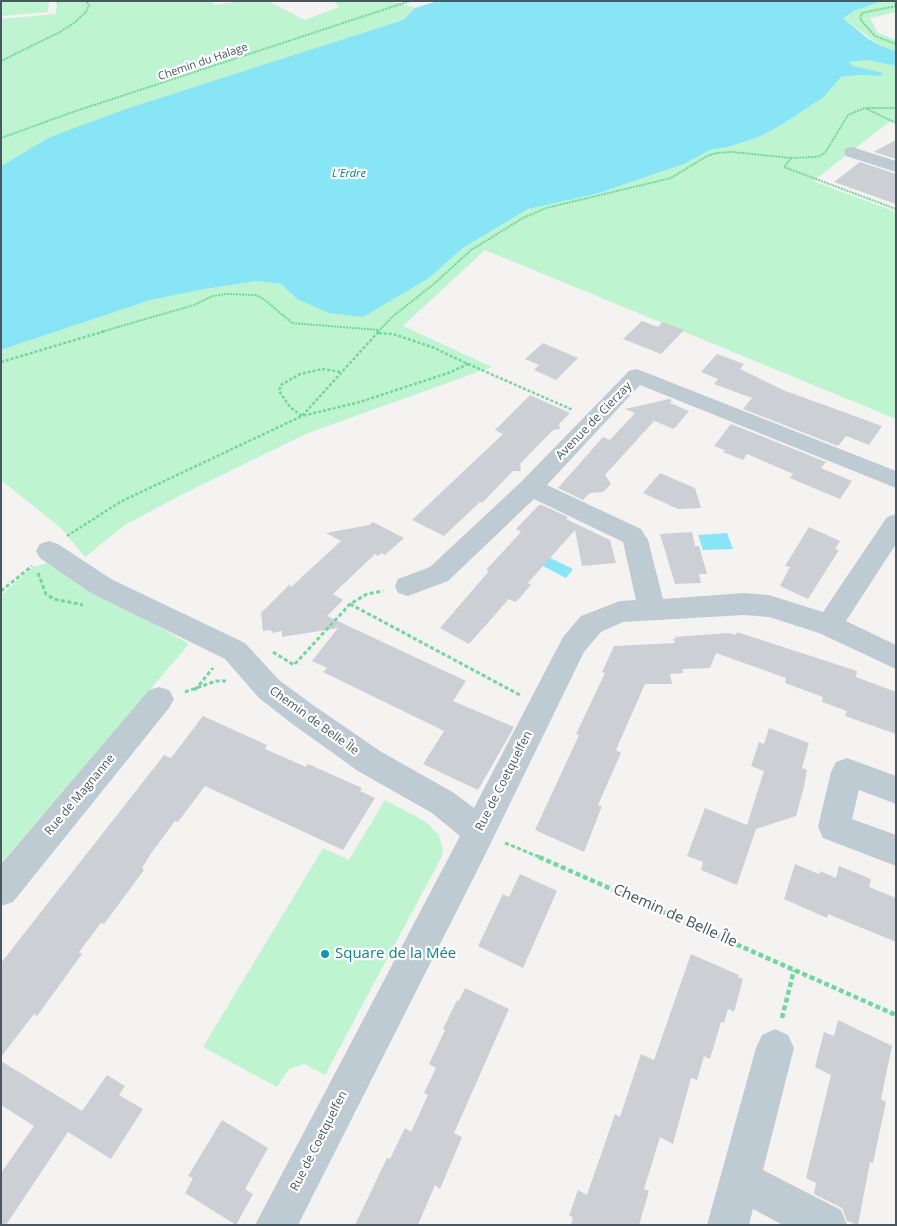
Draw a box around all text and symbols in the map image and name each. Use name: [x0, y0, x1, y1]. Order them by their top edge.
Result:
street label: Chemin du Halage: [156, 40, 250, 84]
water label: L'Erdre: [332, 167, 366, 181]
street label: Avenue de Cierzay: [553, 379, 635, 463]
street label: Chemin de Belle Île: [266, 684, 362, 758]
street label: Rue de Coetquelfen: [473, 729, 535, 833]
street label: Rue de Magnanne: [42, 752, 118, 838]
street label: Chemin de Belle Île: [610, 881, 740, 951]
place label: Square de la Mée: [335, 945, 456, 963]
marker: Square de la Mée: [319, 948, 331, 960]
street label: Rue de Coetquelfen: [288, 1089, 350, 1193]

